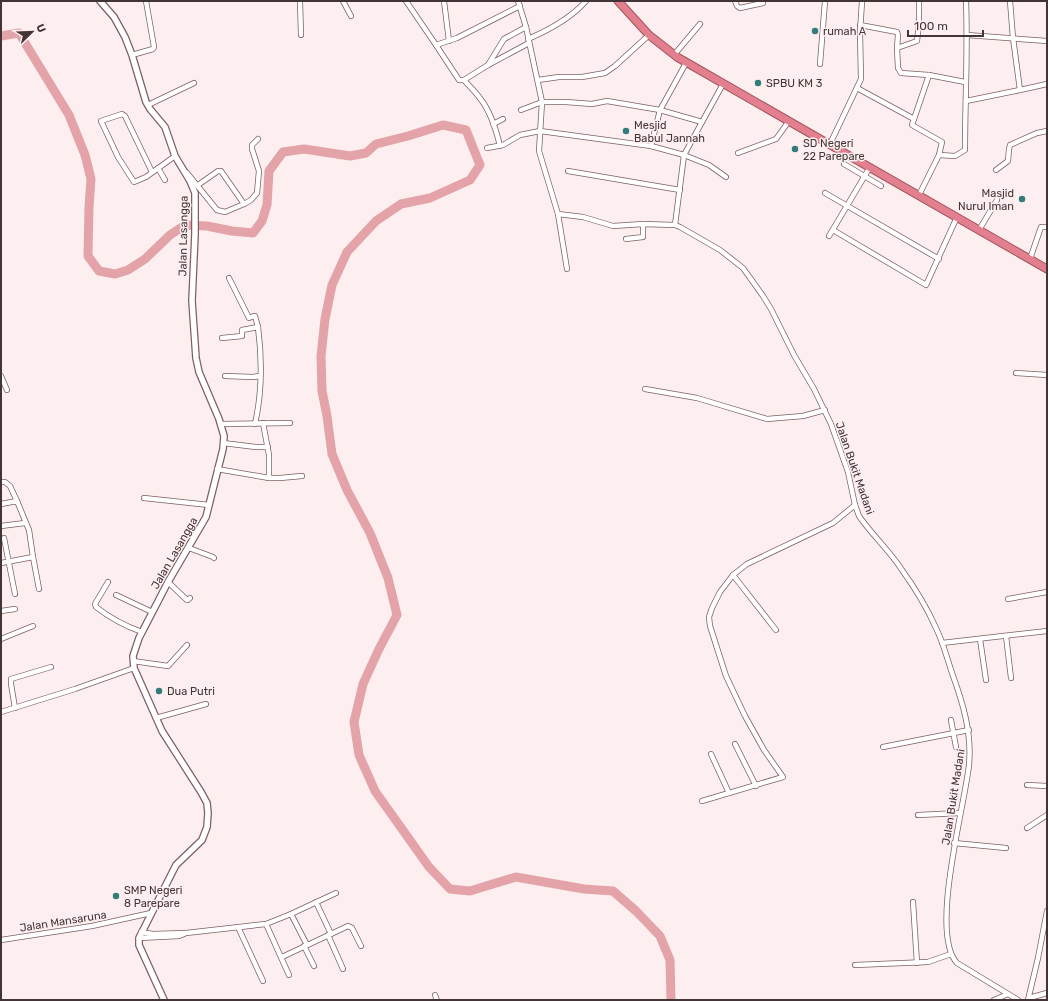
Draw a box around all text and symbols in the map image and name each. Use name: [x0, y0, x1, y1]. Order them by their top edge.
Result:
north arrow: [12, 12, 52, 52]
scale bar: [908, 12, 983, 38]
text: 100 m: [914, 19, 948, 33]
text: U: [33, 22, 48, 35]
place label: rumah A: [823, 25, 867, 38]
marker: rumah A: [810, 26, 820, 36]
place label: SPBU KM 3: [766, 77, 823, 90]
marker: SPBU KM 3: [753, 78, 763, 88]
place label: Mesjid Babul Jannah: [634, 119, 705, 145]
marker: Mesjid Babul Jannah: [621, 126, 631, 136]
place label: SD Negeri 22 Parepare: [803, 137, 865, 163]
marker: SD Negeri 22 Parepare: [790, 144, 800, 154]
place label: Masjid Nurul Iman: [958, 187, 1014, 213]
marker: Masjid Nurul Iman: [1017, 194, 1027, 204]
street label: Jalan Lasangga: [176, 195, 191, 277]
street label: Jalan Bukit Madani: [833, 420, 876, 516]
street label: Jalan Lasangga: [149, 515, 200, 592]
place label: Dua Putri: [167, 685, 215, 698]
marker: Dua Putri: [154, 686, 164, 696]
street label: Jalan Bukit Madani: [939, 748, 968, 846]
place label: SMP Negeri 8 Parepare: [124, 884, 182, 910]
marker: SMP Negeri 8 Parepare: [111, 891, 121, 901]
street label: Jalan Mansaruna: [19, 908, 107, 935]

